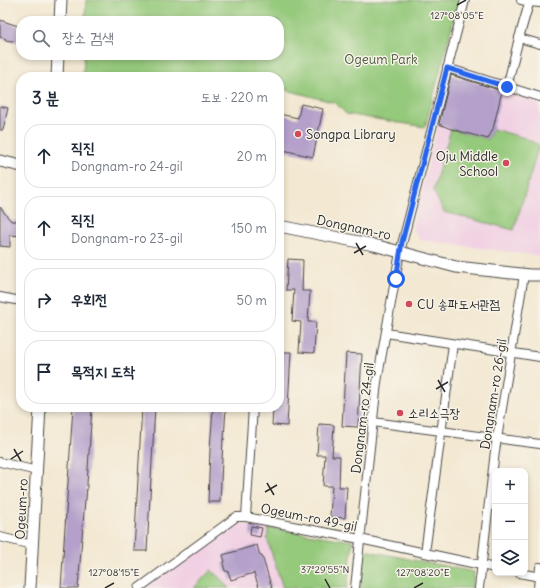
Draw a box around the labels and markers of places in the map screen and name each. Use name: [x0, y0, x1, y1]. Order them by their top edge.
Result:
place label: Songpa Library: [306, 126, 396, 143]
marker: Songpa Library: [293, 129, 303, 139]
place label: Oju Middle School: [436, 148, 498, 180]
marker: Oju Middle School: [501, 158, 511, 168]
place label: CU 송파도서관점: [417, 296, 500, 313]
marker: CU 송파도서관점: [404, 299, 414, 309]
place label: 소리소극장: [408, 405, 460, 422]
marker: 소리소극장: [395, 408, 405, 418]

